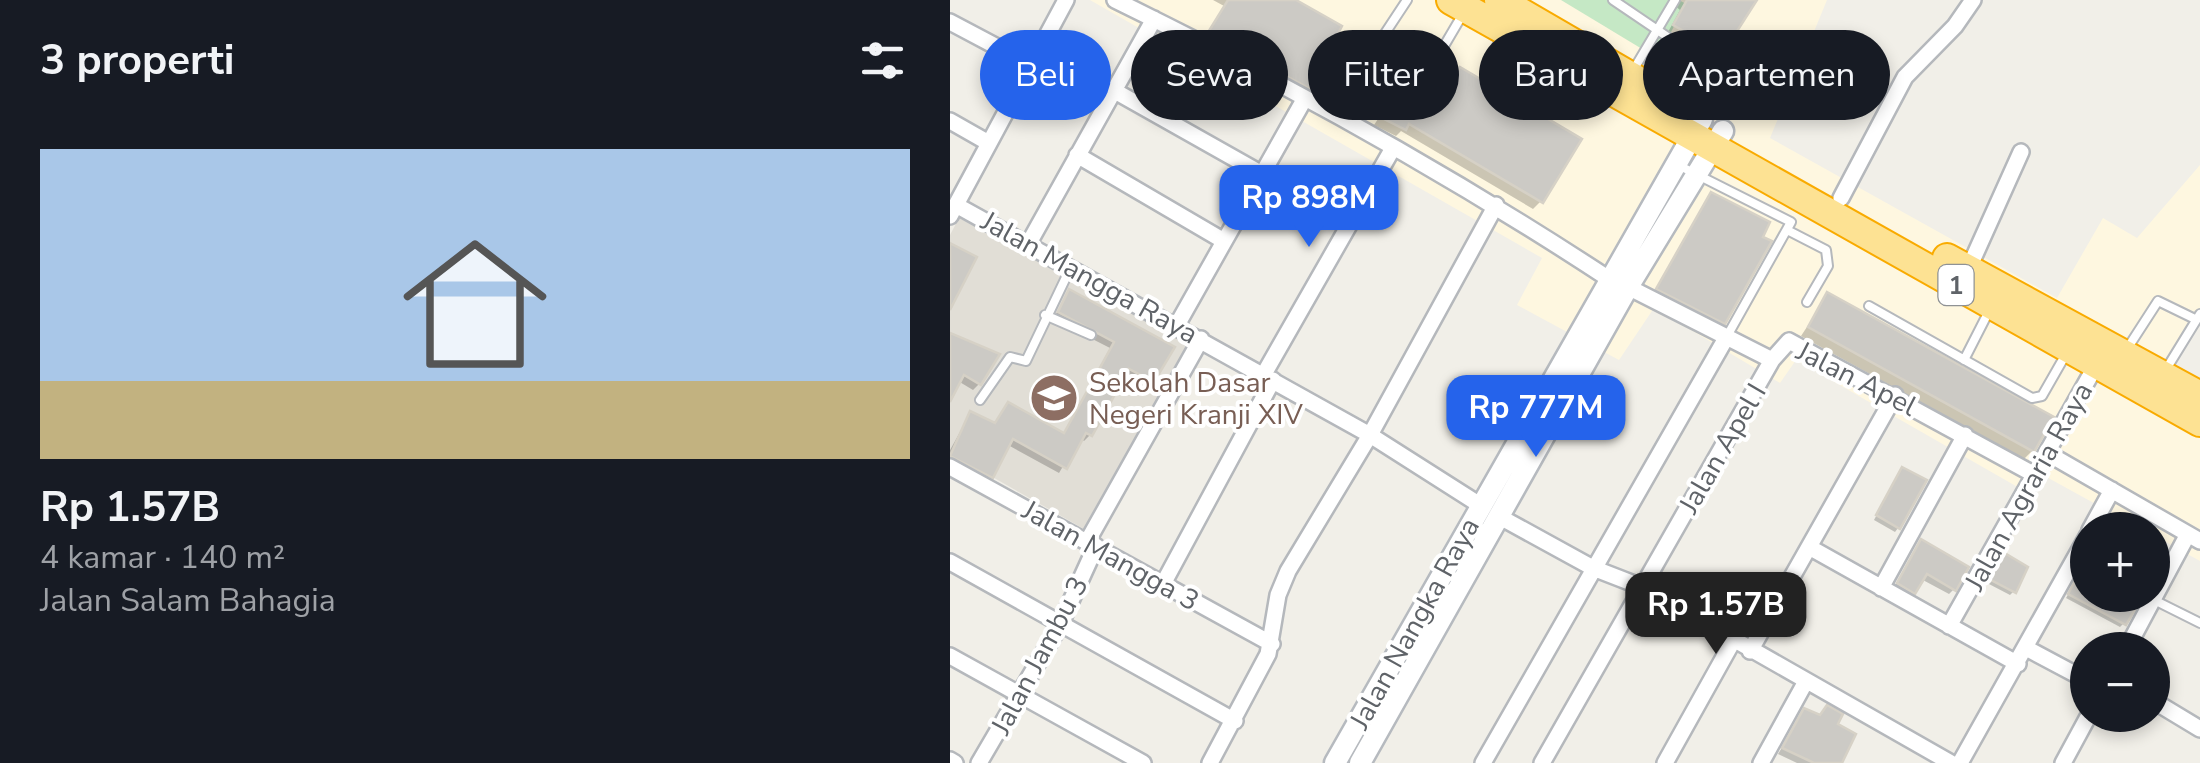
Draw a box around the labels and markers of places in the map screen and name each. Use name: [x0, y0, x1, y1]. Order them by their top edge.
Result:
pin: Rp 898M: [1217, 165, 1401, 250]
place label: Sekolah Dasar Negeri Kranji XIV: [1089, 364, 1303, 434]
school or university icon: Sekolah Dasar Negeri Kranji XIV: [1028, 372, 1080, 424]
pin: Rp 777M: [1444, 375, 1628, 460]
pin: Rp 1.57B: [1613, 572, 1819, 657]

